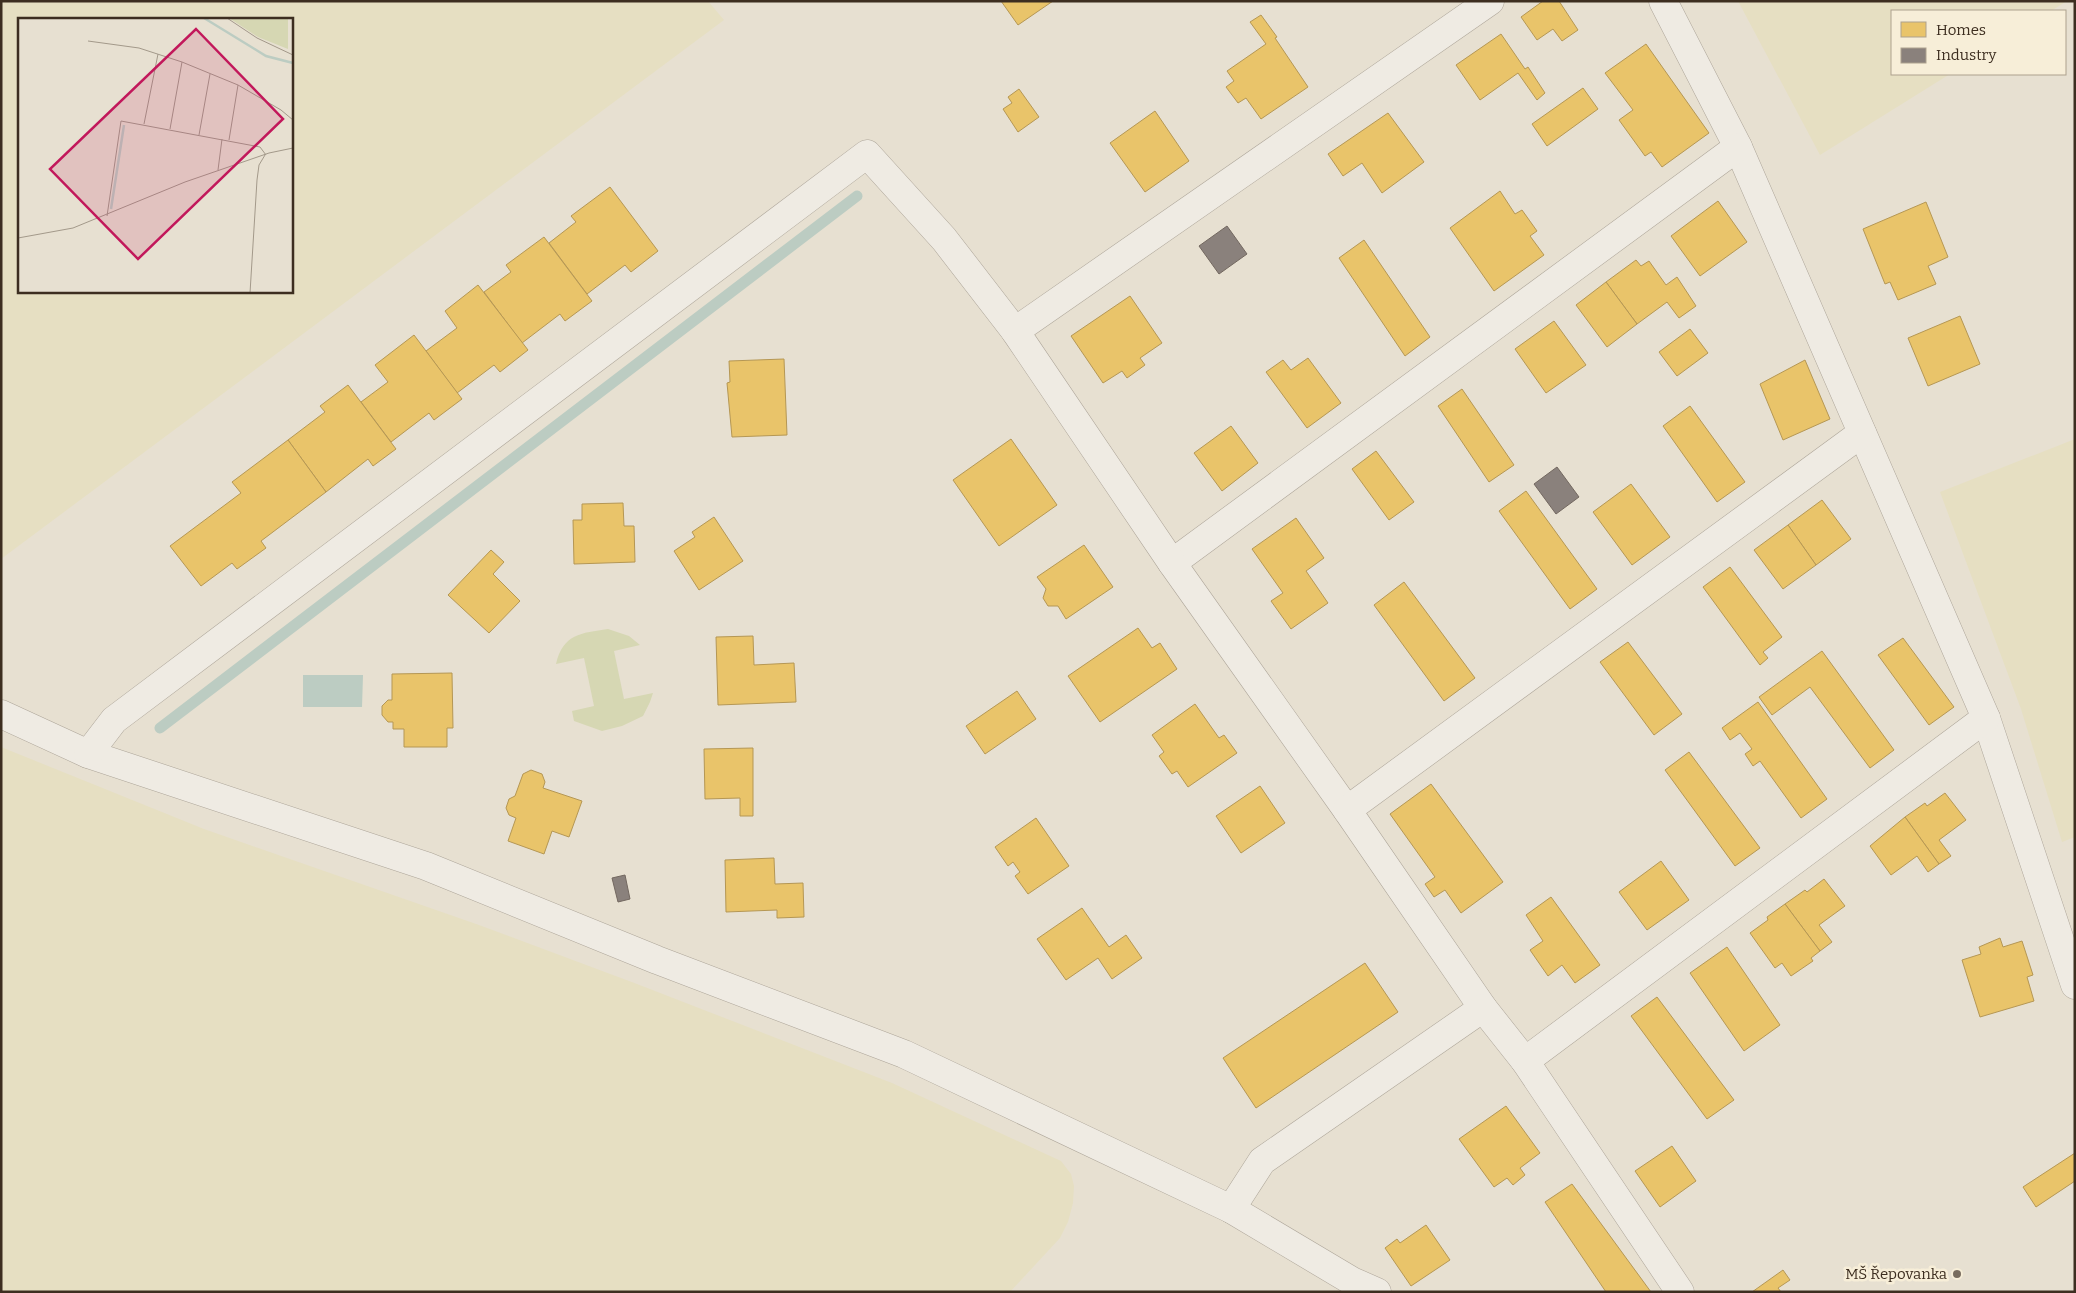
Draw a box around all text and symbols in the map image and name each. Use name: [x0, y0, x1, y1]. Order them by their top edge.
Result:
legend: [1891, 10, 2066, 75]
inset map: [18, 18, 292, 292]
text: Homes: [1936, 21, 1986, 39]
text: Industry: [1936, 46, 1996, 64]
place label: MŠ Řepovanka: [1845, 1265, 1947, 1283]
marker: MŠ Řepovanka: [1951, 1268, 1963, 1280]

